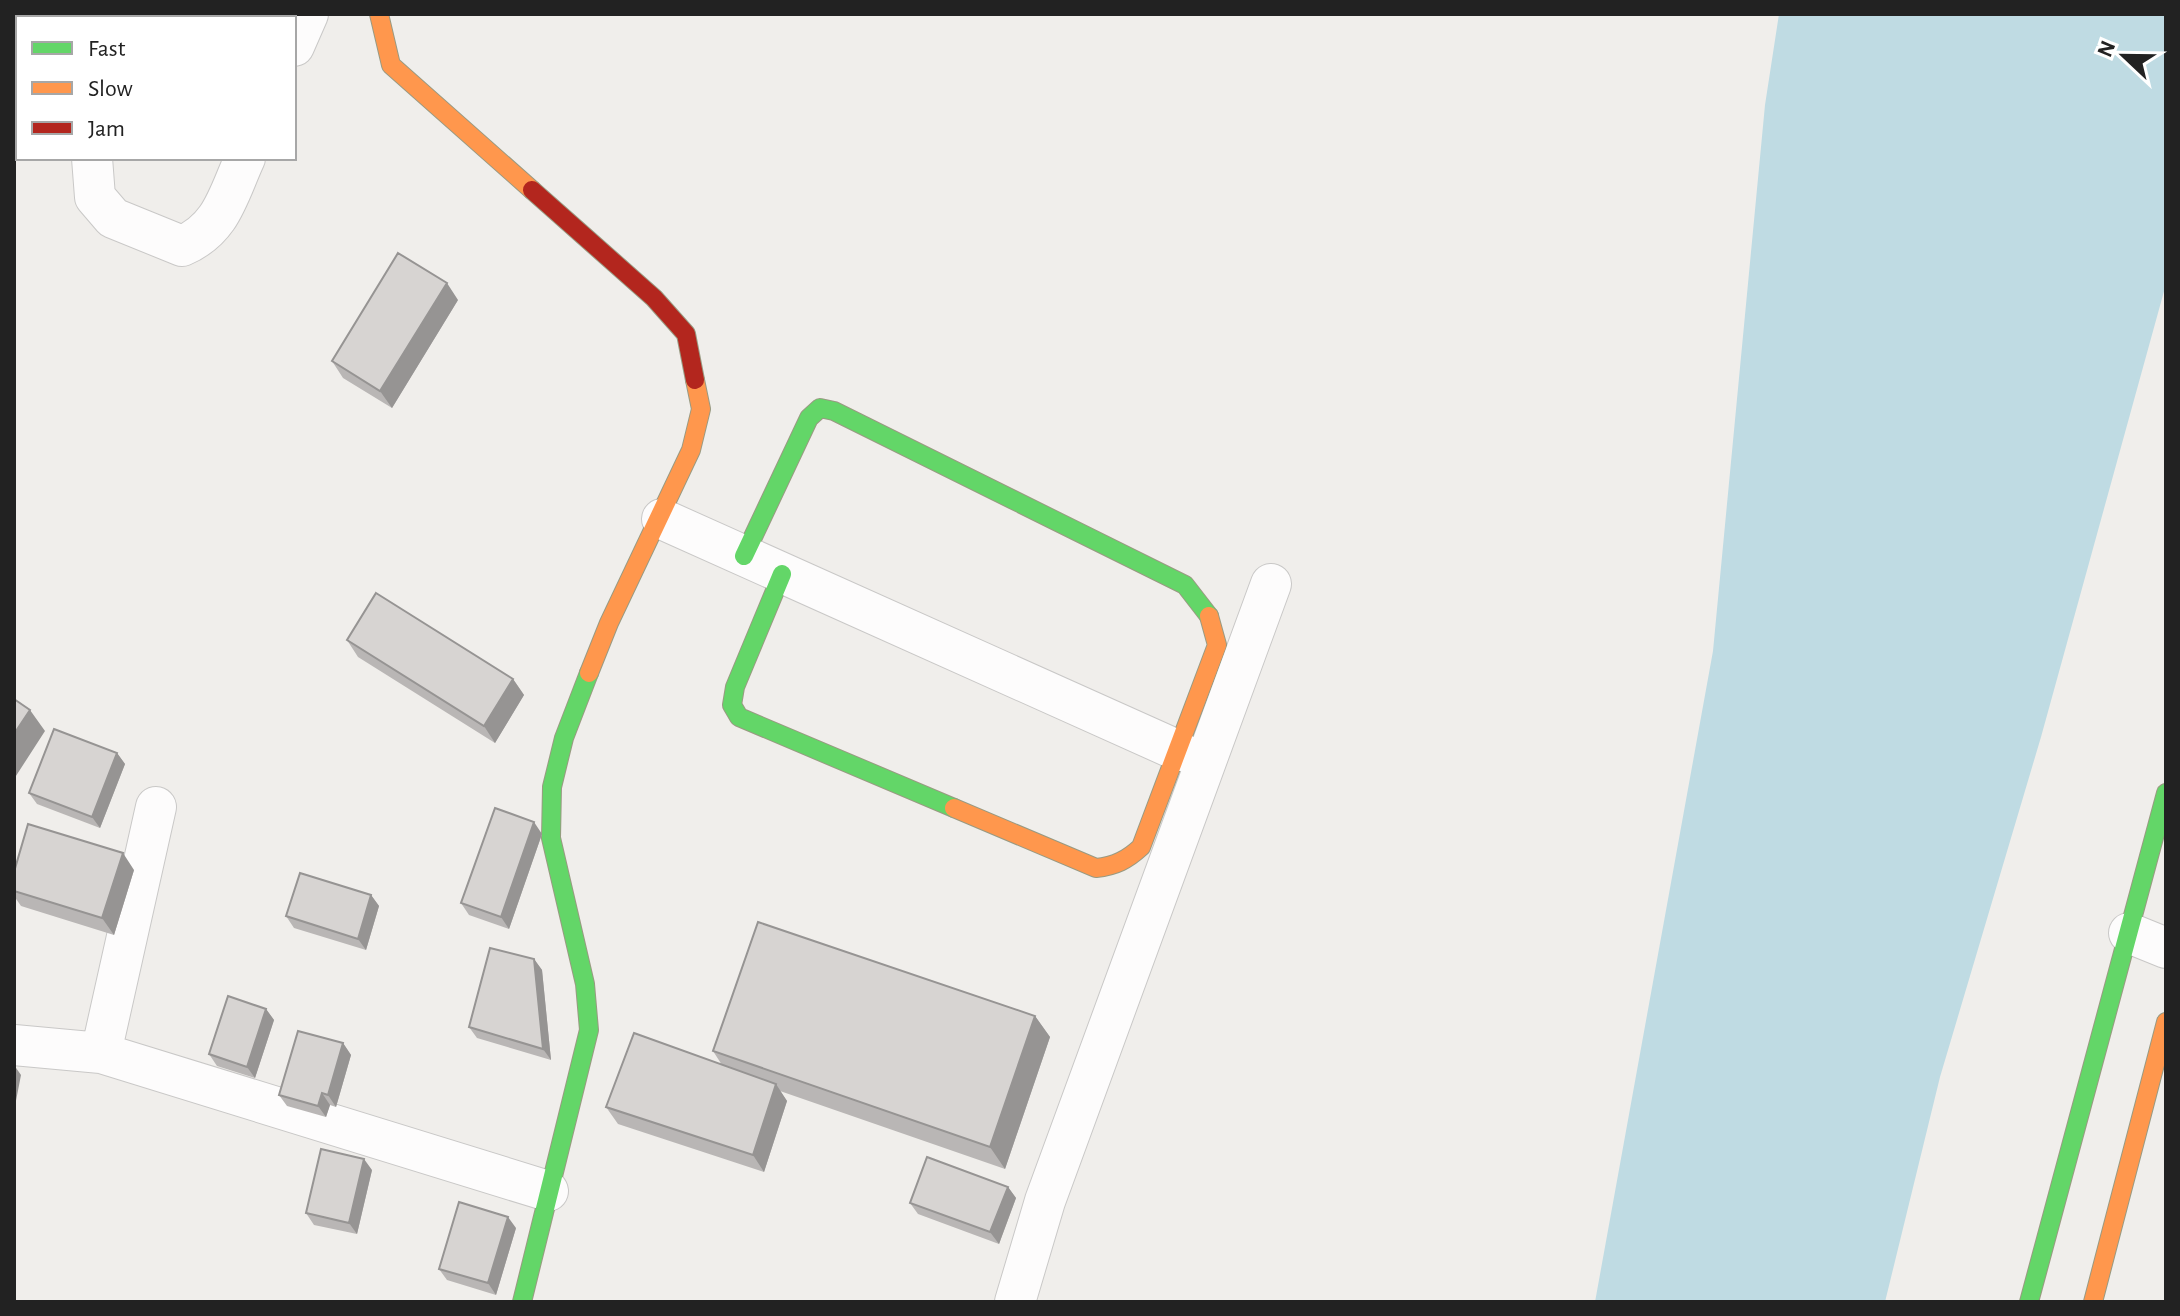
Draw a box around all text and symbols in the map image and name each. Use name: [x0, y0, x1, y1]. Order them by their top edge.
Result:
legend: [16, 16, 296, 160]
north arrow: [2084, 16, 2164, 96]
text: Fast: [88, 37, 126, 61]
text: N: [2093, 38, 2119, 60]
text: Slow: [88, 77, 133, 101]
text: Jam: [88, 117, 125, 141]

